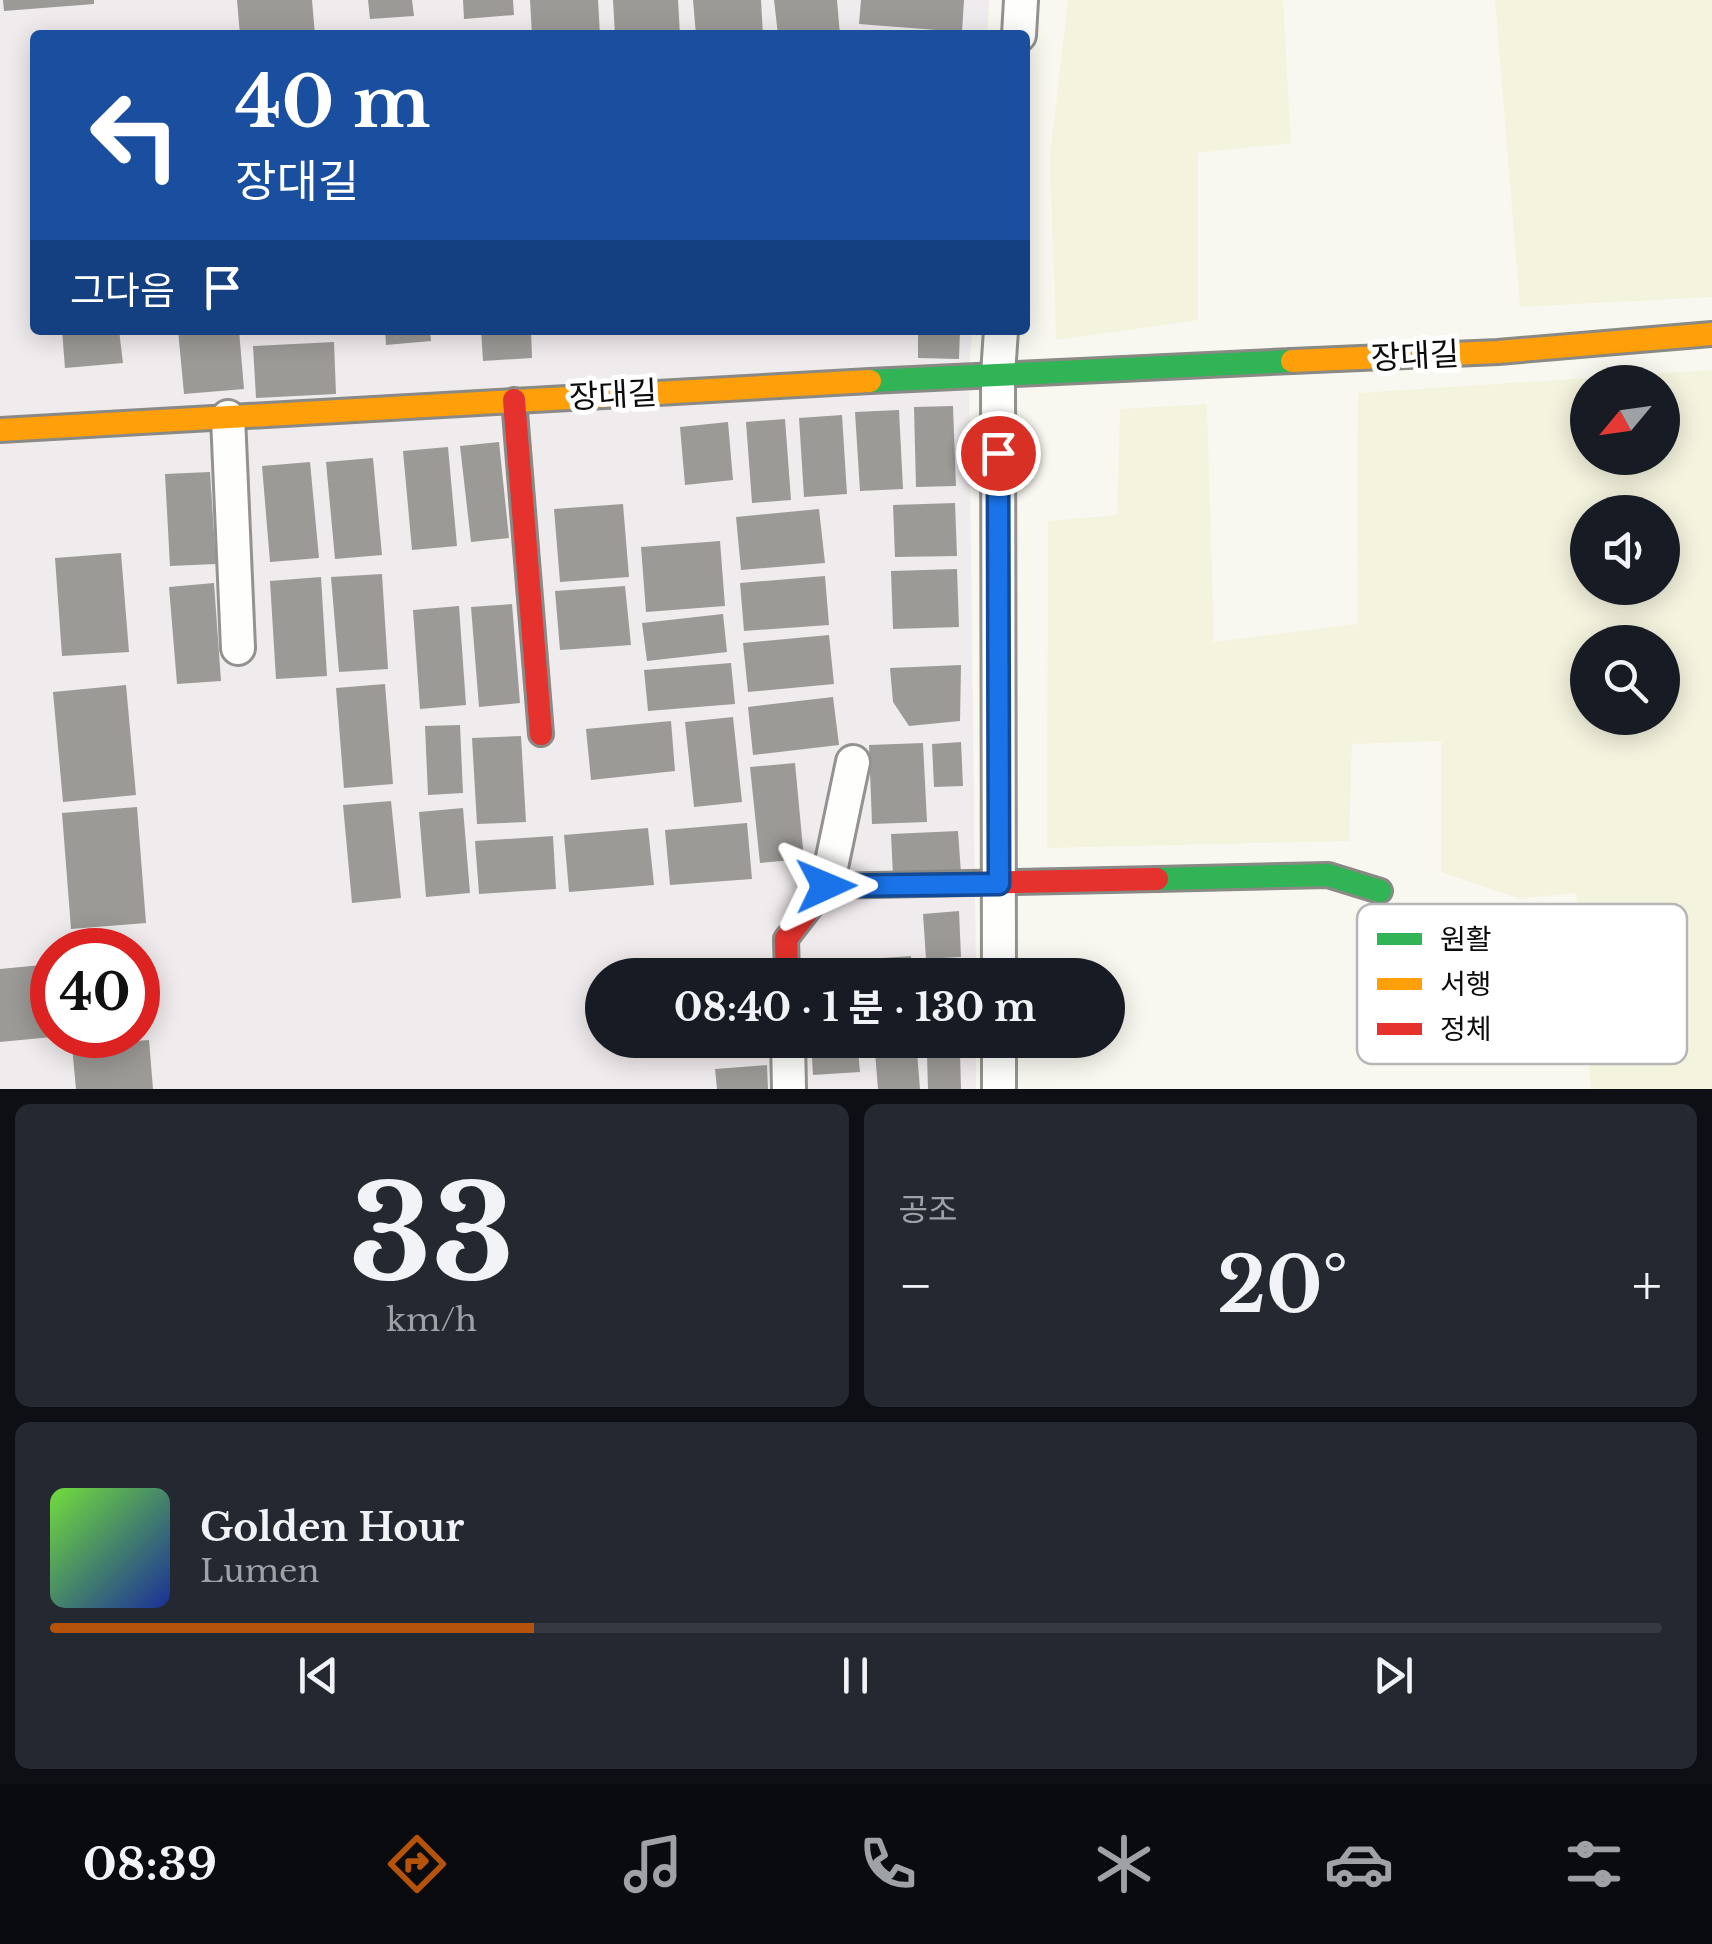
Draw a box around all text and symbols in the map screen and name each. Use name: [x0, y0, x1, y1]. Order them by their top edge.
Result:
text: 40 m: [235, 59, 430, 146]
icon: left: [70, 70, 200, 200]
text: 장대길: [235, 153, 359, 209]
icon: arrive: [195, 260, 250, 315]
text: 그다음: [70, 267, 175, 314]
street label: 장대길: [1370, 334, 1460, 378]
north arrow: [1570, 365, 1680, 475]
map controls: [1570, 365, 1680, 735]
street label: 장대길: [568, 373, 658, 417]
pin: [956, 411, 1041, 496]
icon: arrive: [971, 426, 1026, 481]
button: sound: [1570, 495, 1680, 605]
button: search: [1570, 625, 1680, 735]
position arrow: [774, 834, 878, 938]
legend: [1357, 904, 1687, 1064]
text: 원활: [1440, 922, 1492, 957]
speed limit sign: 40: [30, 928, 160, 1058]
text: 서행: [1440, 967, 1492, 1002]
text: 08:40 · 1 분 · 130 m: [674, 984, 1036, 1031]
text: 정체: [1440, 1012, 1492, 1047]
text: 33: [349, 1154, 515, 1315]
text: 공조: [899, 1190, 957, 1230]
text: 20°: [1217, 1239, 1348, 1332]
text: −: [899, 1252, 933, 1320]
text: +: [1632, 1252, 1662, 1320]
text: km/h: [386, 1300, 477, 1340]
text: Golden Hour: [200, 1504, 464, 1551]
text: Lumen: [200, 1551, 319, 1591]
icon: previous: [291, 1648, 346, 1703]
icon: pause: [828, 1648, 883, 1703]
icon: next: [1366, 1648, 1421, 1703]
icon: directions: [382, 1829, 452, 1899]
icon: music: [618, 1829, 688, 1899]
icon: phone: [853, 1829, 923, 1899]
icon: climate: [1089, 1829, 1159, 1899]
icon: car: [1324, 1829, 1394, 1899]
icon: filters: [1559, 1829, 1629, 1899]
text: 08:39: [83, 1836, 217, 1892]

